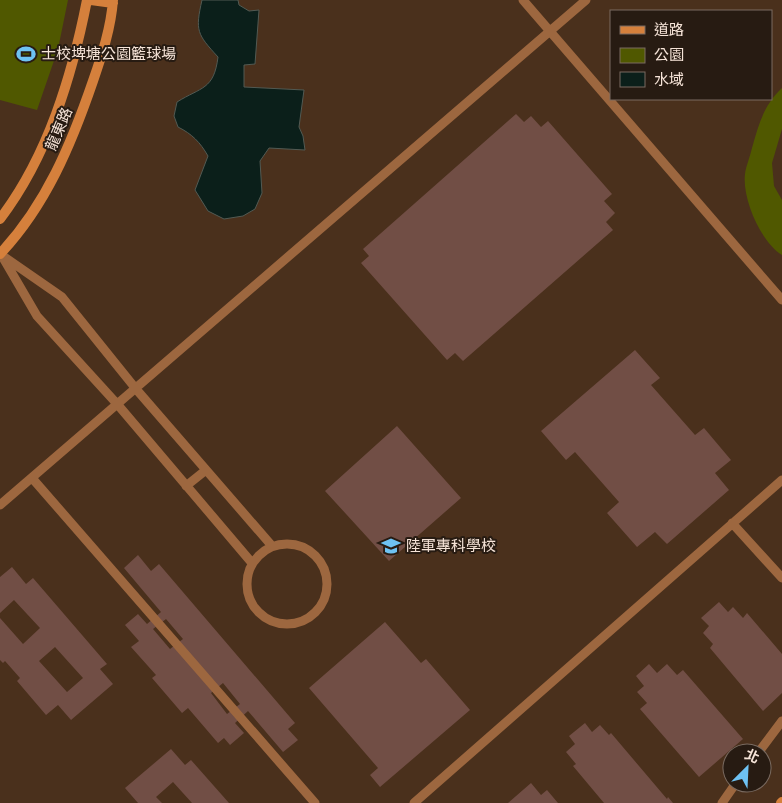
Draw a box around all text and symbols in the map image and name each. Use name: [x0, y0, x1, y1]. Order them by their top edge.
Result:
legend: [610, 10, 772, 100]
text: 道路: [654, 19, 684, 40]
sports icon: 士校埤塘公園籃球場: [15, 43, 37, 65]
place label: 士校埤塘公園籃球場: [41, 43, 176, 64]
text: 公園: [654, 44, 684, 65]
text: 水域: [654, 69, 684, 90]
street label: 龍東路: [40, 104, 77, 154]
school or university icon: 陸軍專科學校: [380, 535, 402, 557]
place label: 陸軍專科學校: [406, 535, 496, 556]
north arrow: [722, 743, 772, 793]
text: 北: [742, 744, 763, 768]

